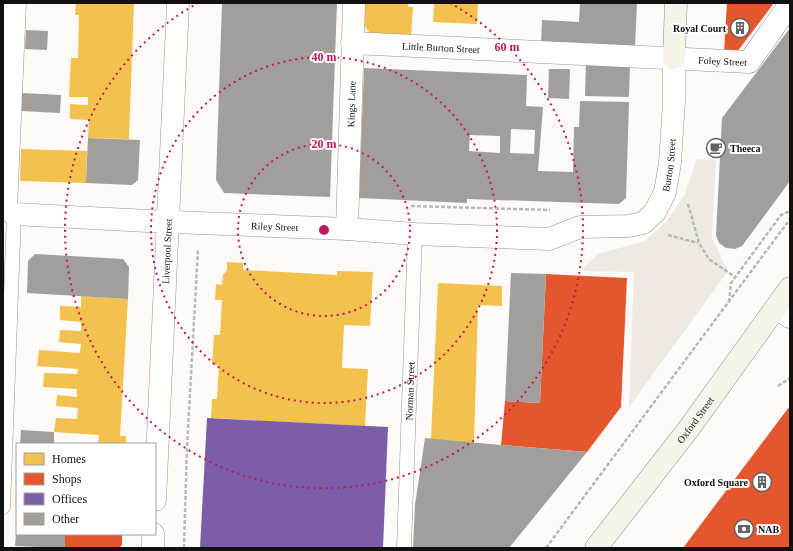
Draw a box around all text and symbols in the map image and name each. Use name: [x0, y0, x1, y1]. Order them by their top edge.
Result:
building icon: Royal Court: [729, 17, 751, 39]
place label: Royal Court: [673, 23, 727, 34]
street label: Little Burton Street: [402, 40, 480, 55]
text: 60 m: [495, 40, 520, 54]
text: 40 m: [312, 50, 337, 64]
street label: Foley Street: [698, 55, 747, 68]
street label: Kings Lane: [345, 80, 358, 127]
text: 20 m: [312, 137, 337, 151]
cafe icon: Theeca: [705, 137, 727, 159]
street label: Burton Street: [660, 138, 678, 193]
place label: Theeca: [730, 143, 761, 154]
street label: Liverpool Street: [160, 218, 174, 284]
street label: Riley Street: [251, 220, 299, 233]
centre of rings: [317, 223, 331, 237]
street label: Norman Street: [403, 361, 417, 421]
street label: Oxford Street: [675, 395, 716, 445]
legend: [16, 443, 156, 535]
text: Homes: [52, 452, 86, 466]
building icon: Oxford Square: [751, 471, 773, 493]
text: Shops: [52, 472, 82, 486]
place label: Oxford Square: [684, 477, 749, 488]
text: Offices: [52, 492, 87, 506]
text: Other: [52, 512, 79, 526]
bank icon: NAB: [733, 518, 755, 540]
place label: NAB: [758, 524, 779, 535]

